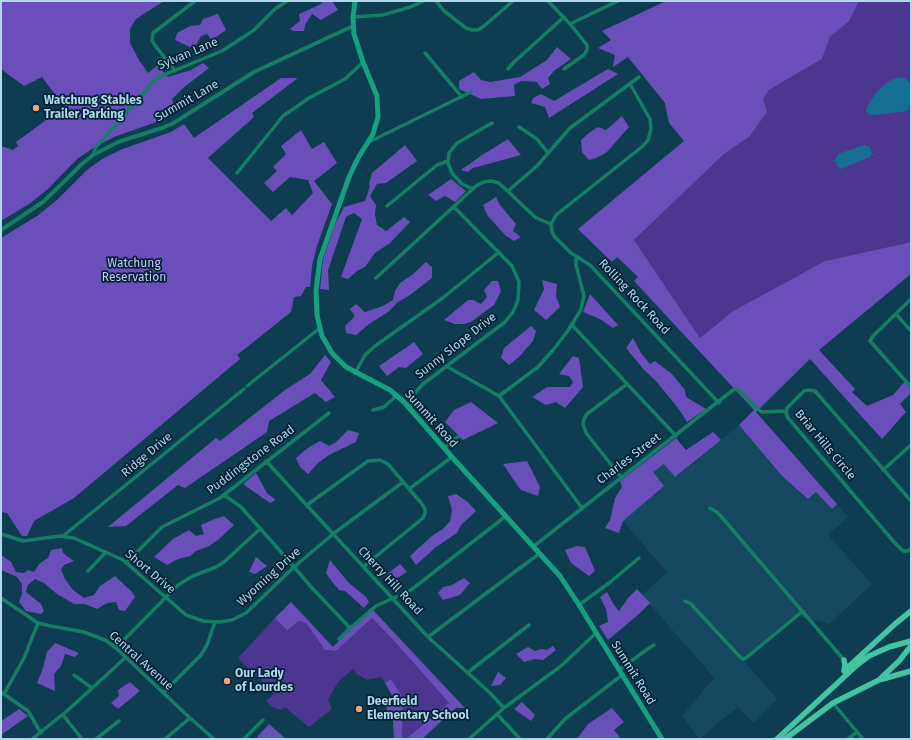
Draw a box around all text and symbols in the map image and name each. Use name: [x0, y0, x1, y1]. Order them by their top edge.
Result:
street label: Sylvan Lane: [156, 35, 220, 73]
street label: Summit Lane: [153, 77, 221, 125]
place label: Watchung Stables Trailer Parking: [44, 94, 142, 122]
marker: Watchung Stables Trailer Parking: [31, 103, 41, 113]
street label: Rolling Rock Road: [595, 256, 673, 338]
park label: Watchung Reservation: [102, 257, 166, 285]
street label: Sunny Slope Drive: [413, 310, 499, 382]
street label: Summit Road: [401, 387, 461, 451]
street label: Briar Hills Circle: [791, 407, 859, 483]
street label: Puddingstone Road: [204, 422, 298, 498]
street label: Ridge Drive: [119, 430, 175, 480]
street label: Charles Street: [594, 430, 664, 488]
street label: Cherry Hill Road: [355, 544, 425, 618]
street label: Wyoming Drive: [234, 545, 304, 609]
street label: Short Drive: [122, 547, 178, 597]
street label: Central Avenue: [106, 628, 176, 694]
street label: Summit Road: [608, 638, 658, 708]
place label: Our Lady of Lourdes: [235, 667, 293, 695]
marker: Our Lady of Lourdes: [222, 676, 232, 686]
place label: Deerfield Elementary School: [367, 695, 469, 723]
marker: Deerfield Elementary School: [354, 704, 364, 714]

